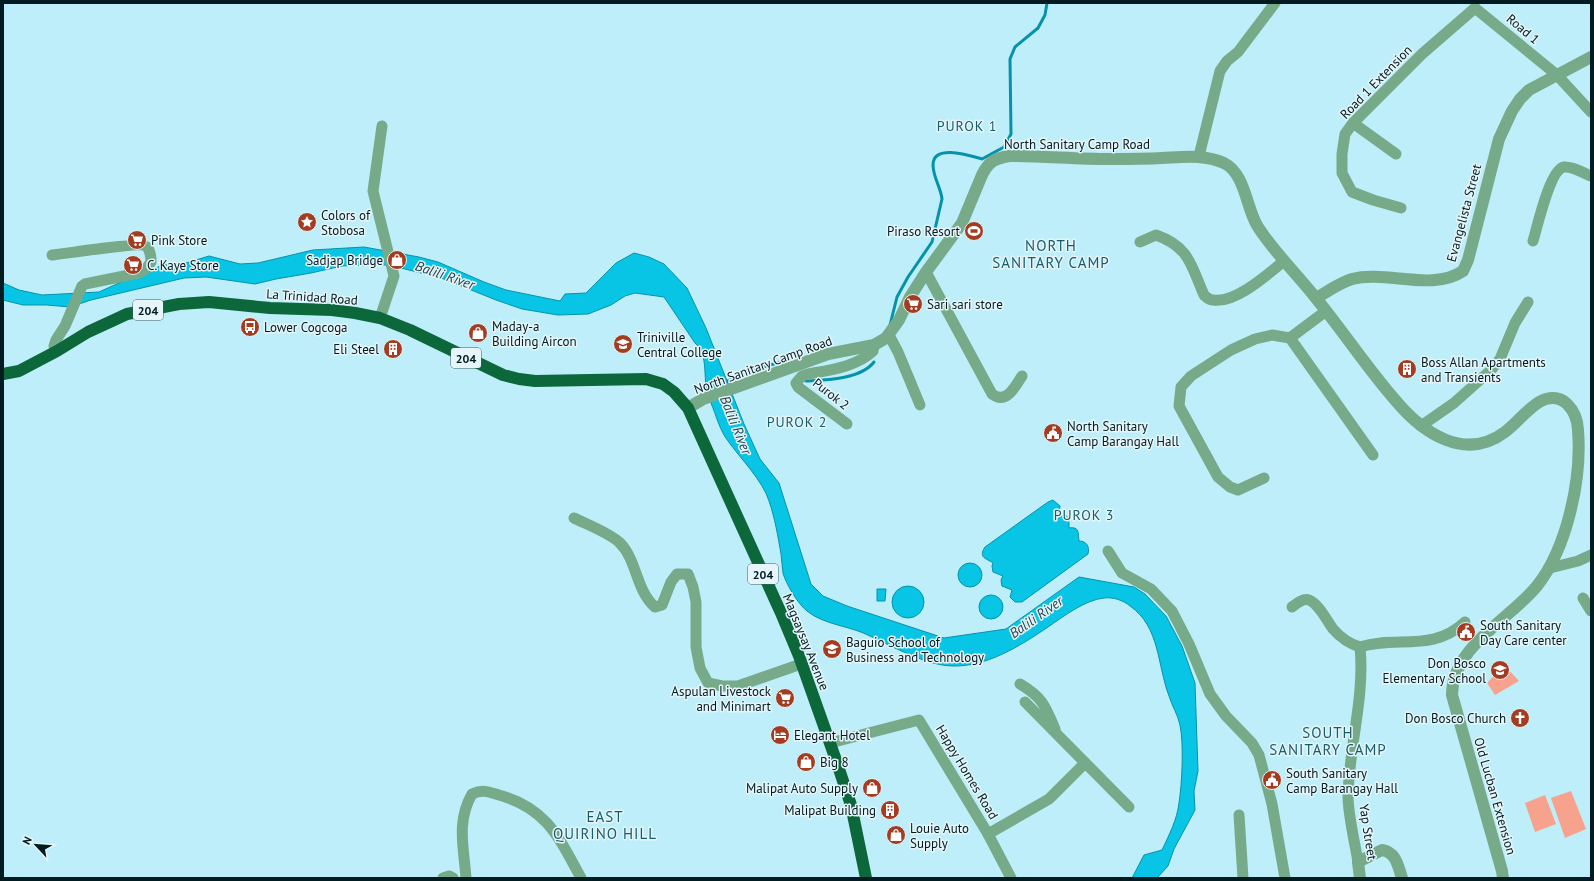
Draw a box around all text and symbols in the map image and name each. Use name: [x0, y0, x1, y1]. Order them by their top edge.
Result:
street label: Road 1: [1503, 10, 1543, 48]
street label: Road 1 Extension: [1336, 41, 1416, 123]
district label: PUROK 1: [937, 117, 997, 135]
street label: North Sanitary Camp Road: [1004, 136, 1150, 153]
street label: Evangelista Street: [1443, 162, 1485, 264]
place label: Colors of Stobosa: [321, 207, 371, 239]
place icon: Colors of Stobosa: [296, 211, 318, 233]
sports icon: Piraso Resort: [963, 220, 985, 242]
place label: Piraso Resort: [887, 223, 961, 240]
supermarket icon: Pink Store: [126, 229, 148, 251]
place label: Pink Store: [151, 232, 207, 249]
district label: NORTH SANITARY CAMP: [992, 236, 1110, 272]
shop icon: Sadjap Bridge: [386, 249, 408, 271]
place label: Sadjap Bridge: [306, 252, 383, 269]
supermarket icon: C. Kaye Store: [122, 254, 144, 276]
water label: Balili River: [413, 256, 478, 294]
place label: C. Kaye Store: [147, 257, 219, 274]
street label: La Trinidad Road: [266, 285, 358, 309]
supermarket icon: Sari sari store: [902, 293, 924, 315]
place label: Sari sari store: [927, 296, 1003, 313]
road number: 204: [133, 300, 163, 320]
bus stop icon: Lower Cogcoga: [239, 316, 261, 338]
place label: Maday-a Building Aircon: [492, 318, 577, 350]
place label: Lower Cogcoga: [264, 319, 348, 336]
shop icon: Maday-a Building Aircon: [467, 322, 489, 344]
place label: Triniville Central College: [637, 329, 722, 361]
street label: North Sanitary Camp Road: [691, 332, 835, 398]
school or university icon: Triniville Central College: [612, 333, 634, 355]
building icon: Eli Steel: [382, 338, 404, 360]
place label: Eli Steel: [333, 341, 379, 358]
road number: 204: [451, 348, 481, 368]
place label: Boss Allan Apartments and Transients: [1421, 354, 1546, 386]
building icon: Boss Allan Apartments and Transients: [1396, 358, 1418, 380]
street label: Purok 2: [809, 374, 853, 414]
water label: Balili River: [716, 393, 756, 458]
district label: PUROK 2: [767, 413, 827, 431]
place label: North Sanitary Camp Barangay Hall: [1067, 418, 1179, 450]
public building icon: North Sanitary Camp Barangay Hall: [1042, 422, 1064, 444]
district label: PUROK 3: [1054, 506, 1114, 524]
road number: 204: [748, 564, 778, 584]
street label: Magsaysay Avenue: [779, 591, 833, 693]
water label: Balili River: [1006, 591, 1068, 642]
place label: South Sanitary Day Care center: [1480, 617, 1567, 649]
public building icon: South Sanitary Day Care center: [1455, 621, 1477, 643]
place label: Baguio School of Business and Technology: [846, 634, 984, 666]
school or university icon: Baguio School of Business and Technology: [821, 638, 843, 660]
place label: Don Bosco Elementary School: [1382, 655, 1486, 687]
school or university icon: Don Bosco Elementary School: [1489, 659, 1511, 681]
place label: Aspulan Livestock and Minimart: [671, 683, 772, 715]
supermarket icon: Aspulan Livestock and Minimart: [774, 687, 796, 709]
church icon: Don Bosco Church: [1509, 707, 1531, 729]
place label: Don Bosco Church: [1405, 710, 1506, 727]
street label: Happy Homes Road: [932, 722, 1002, 822]
district label: SOUTH SANITARY CAMP: [1269, 723, 1387, 759]
hotel icon: Elegant Hotel: [769, 724, 791, 746]
place label: Elegant Hotel: [794, 727, 870, 744]
street label: Old Lucban Extension: [1470, 735, 1520, 857]
shop icon: Big 8: [795, 751, 817, 773]
place label: Big 8: [820, 754, 849, 771]
place label: South Sanitary Camp Barangay Hall: [1286, 765, 1398, 797]
public building icon: South Sanitary Camp Barangay Hall: [1261, 769, 1283, 791]
shop icon: Malipat Auto Supply: [861, 777, 883, 799]
place label: Malipat Auto Supply: [746, 780, 858, 797]
building icon: Malipat Building: [879, 799, 901, 821]
place label: Malipat Building: [784, 802, 876, 819]
street label: Yap Street: [1355, 803, 1381, 862]
district label: EAST QUIRINO HILL: [553, 807, 657, 843]
place label: Louie Auto Supply: [910, 820, 969, 852]
shop icon: Louie Auto Supply: [885, 824, 907, 846]
north arrow: [16, 825, 56, 865]
text: N: [19, 834, 35, 847]

